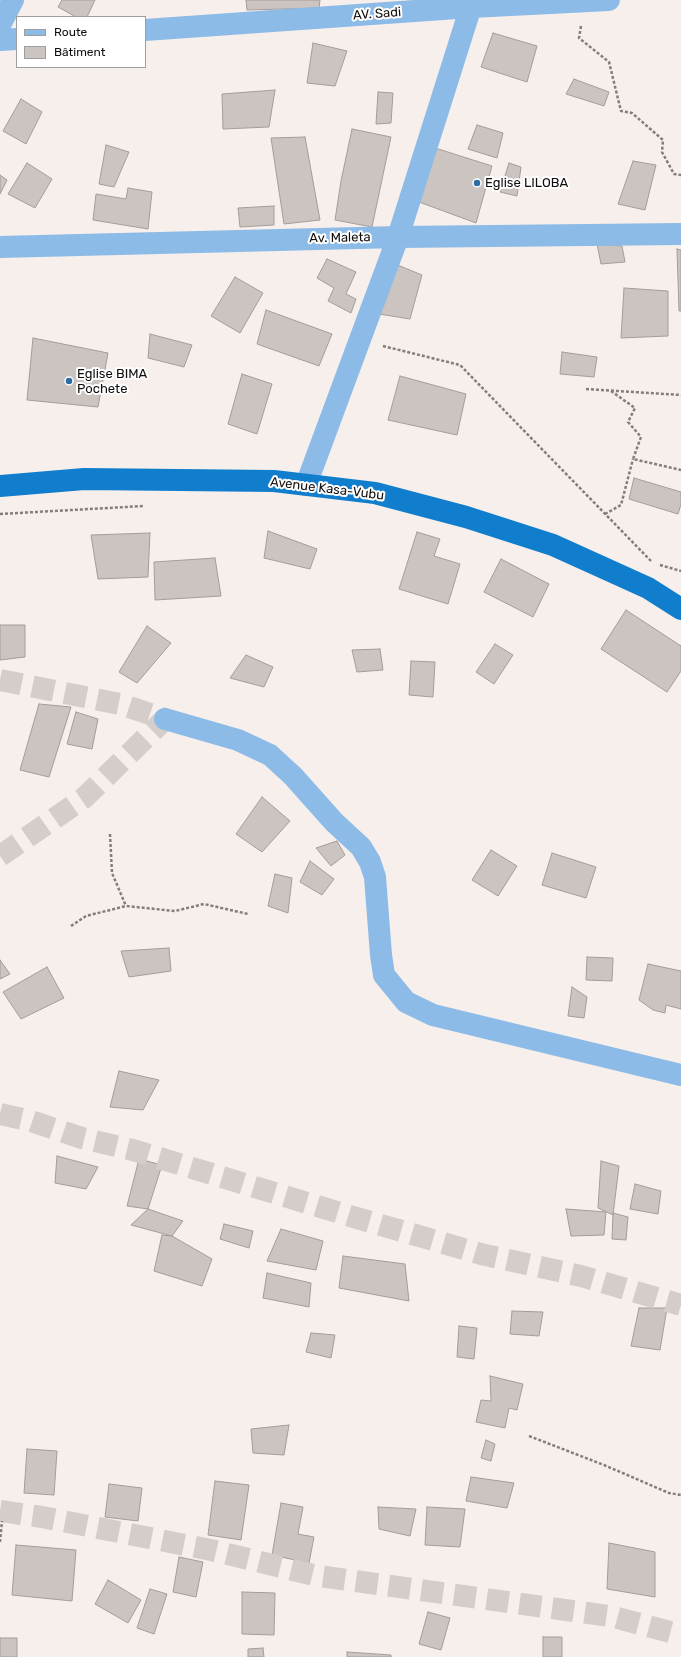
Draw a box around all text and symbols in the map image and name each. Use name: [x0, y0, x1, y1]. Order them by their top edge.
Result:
street label: AV. Sadi: [352, 5, 402, 23]
legend: [16, 16, 146, 68]
text: Route: [54, 25, 87, 39]
text: Bâtiment: [54, 45, 105, 59]
place label: Eglise LILOBA: [485, 175, 568, 191]
marker: Eglise LILOBA: [472, 178, 482, 188]
street label: Av. Maleta: [309, 230, 371, 246]
place label: Eglise BIMA Pochete: [77, 366, 147, 397]
marker: Eglise BIMA Pochete: [64, 376, 74, 386]
street label: Avenue Kasa-Vubu: [269, 474, 385, 504]

